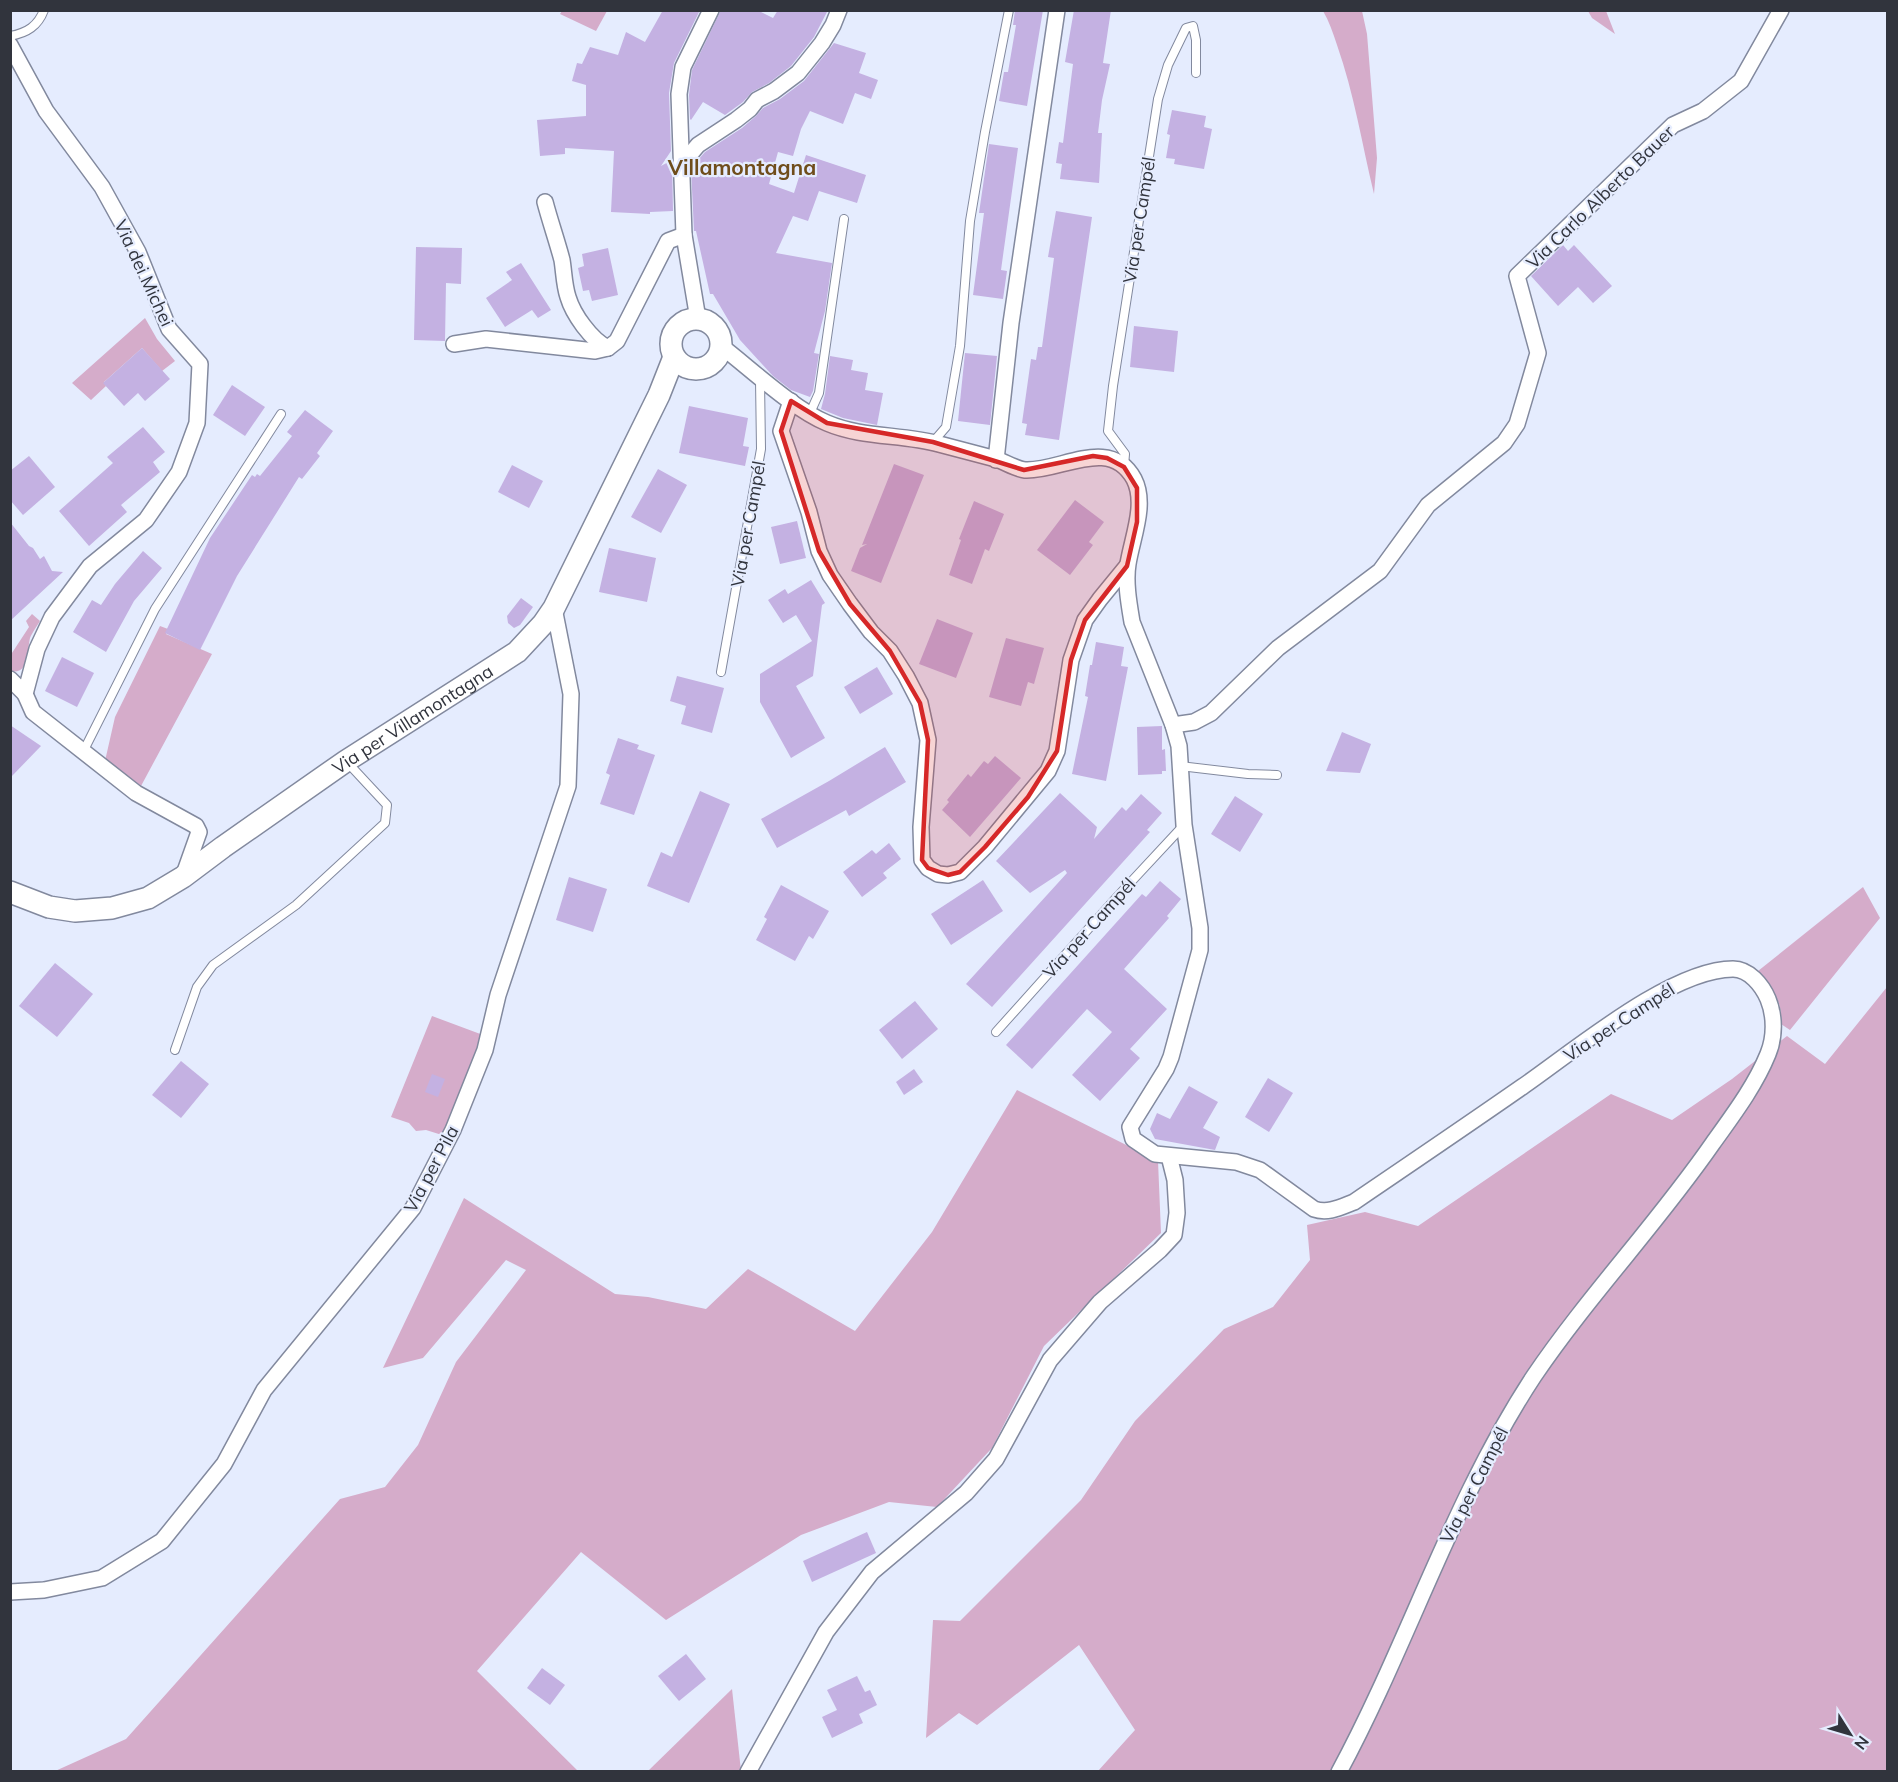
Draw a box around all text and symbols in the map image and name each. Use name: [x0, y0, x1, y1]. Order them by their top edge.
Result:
street label: Via Carlo Alberto Bauer: [1521, 120, 1679, 274]
district label: Villamontagna: [667, 154, 816, 180]
street label: Via per Campél: [1118, 155, 1160, 285]
street label: Via dei Michei: [109, 216, 179, 330]
street label: Via per Campél: [726, 459, 770, 589]
street label: Via per Villamontagna: [327, 659, 497, 779]
street label: Via per Campél: [1038, 873, 1140, 983]
street label: Via per Campél: [1559, 978, 1679, 1066]
street label: Via per Pila: [398, 1122, 464, 1216]
street label: Via per Campél: [1435, 1423, 1513, 1547]
north arrow: [1820, 1704, 1880, 1764]
text: N: [1850, 1732, 1874, 1754]

